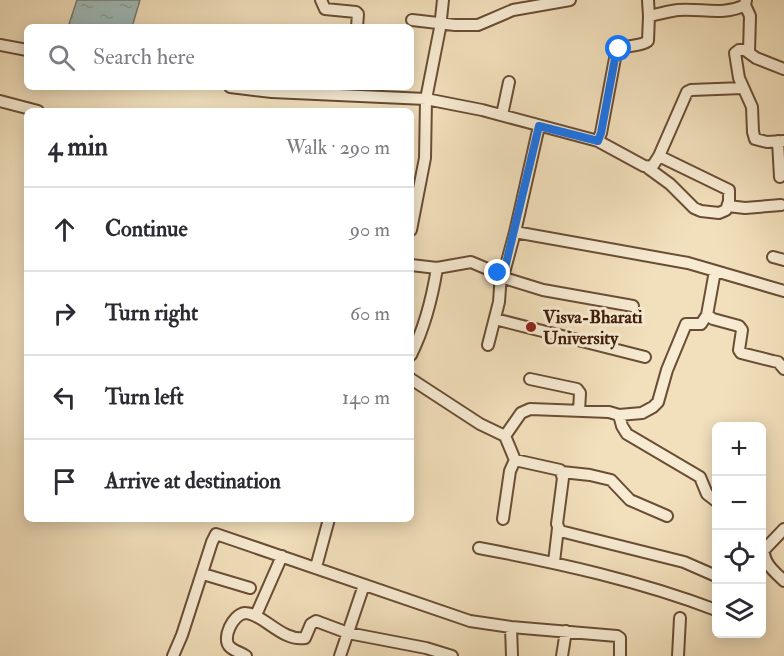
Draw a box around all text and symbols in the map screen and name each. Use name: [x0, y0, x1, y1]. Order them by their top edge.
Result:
search box: [24, 24, 414, 90]
route start: [605, 35, 631, 61]
icon: search: [45, 41, 78, 74]
text: Search here: [93, 43, 195, 71]
text: 4 min: [48, 131, 108, 163]
text: Walk · 290 m: [286, 135, 390, 160]
icon: ahead: [48, 213, 81, 246]
text: Continue: [105, 215, 188, 243]
text: 90 m: [350, 217, 390, 242]
route end: [484, 259, 510, 285]
icon: right: [48, 297, 81, 330]
text: Turn right: [105, 299, 198, 327]
text: 60 m: [350, 301, 390, 326]
place label: Visva-Bharati University: [542, 306, 643, 350]
marker: Visva-Bharati University: [524, 320, 538, 334]
icon: left: [48, 381, 81, 414]
text: Turn left: [105, 383, 184, 411]
text: 140 m: [342, 385, 390, 410]
map controls: [712, 422, 766, 638]
button: +: [712, 422, 766, 476]
icon: arrive: [48, 465, 81, 498]
text: Arrive at destination: [105, 467, 281, 495]
button: −: [712, 476, 766, 530]
button: locate: [712, 530, 766, 584]
button: layers: [712, 584, 766, 638]

